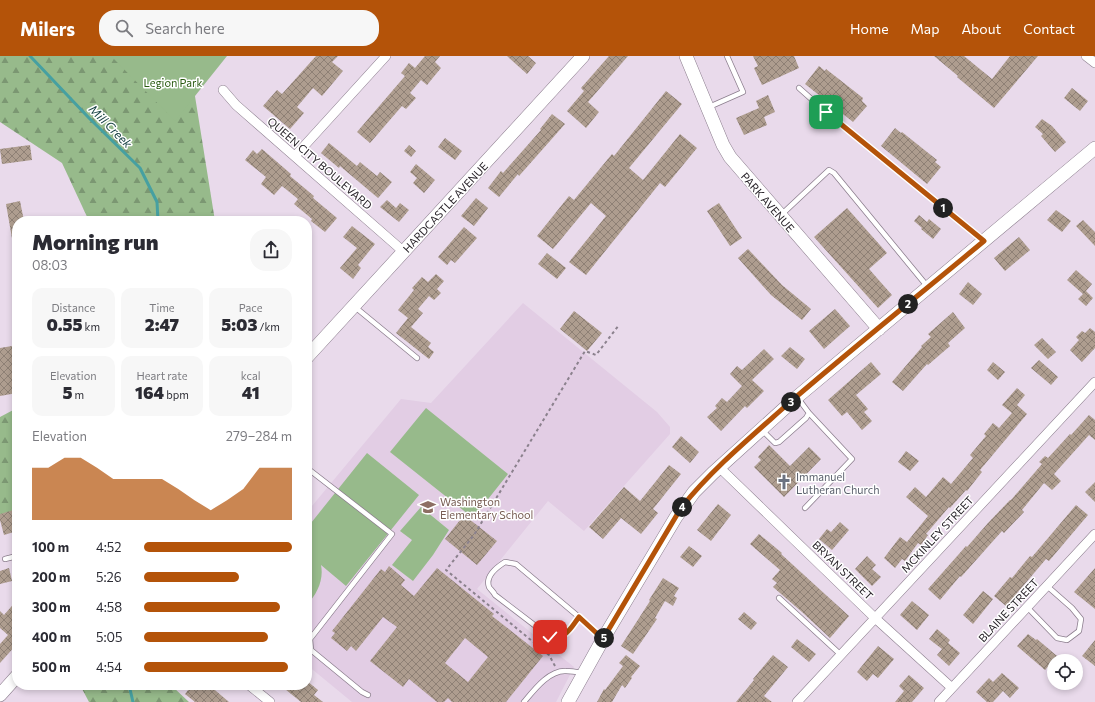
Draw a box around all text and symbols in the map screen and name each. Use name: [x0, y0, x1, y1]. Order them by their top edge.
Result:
search box: [99, 10, 379, 46]
text: Milers: [20, 17, 75, 40]
icon: search: [113, 17, 135, 39]
text: Search here: [145, 19, 225, 37]
text: Home: [850, 20, 889, 37]
text: Map: [911, 20, 939, 37]
text: About: [961, 20, 1001, 37]
text: Contact: [1023, 20, 1075, 37]
park label: Legion Park: [144, 76, 202, 89]
pin: [809, 95, 843, 129]
icon: arrive: [815, 101, 837, 123]
water label: Mill Creek: [87, 102, 136, 151]
street label: QUEEN CITY BOULEVARD: [265, 114, 375, 212]
street label: HARDCASTLE AVENUE: [400, 159, 490, 255]
street label: PARK AVENUE: [739, 170, 797, 234]
pin: 1: [933, 198, 953, 218]
text: 1: [941, 201, 945, 214]
text: Morning run: [32, 228, 159, 255]
button: share: [250, 229, 292, 271]
text: 08:03: [32, 257, 67, 273]
pin: 2: [898, 294, 918, 314]
text: 2: [905, 297, 911, 310]
text: Distance: [51, 301, 95, 314]
text: Time: [149, 301, 175, 314]
text: Pace: [239, 301, 263, 314]
text: 0.55: [47, 314, 82, 335]
text: 2:47: [145, 314, 179, 335]
text: 5:03: [221, 314, 257, 335]
text: km: [82, 320, 100, 333]
text: /km: [257, 320, 280, 333]
text: Elevation: [50, 369, 97, 382]
text: Heart rate: [136, 369, 188, 382]
text: kcal: [241, 369, 261, 382]
text: 5: [62, 382, 72, 403]
text: 164: [135, 382, 164, 403]
text: 41: [242, 382, 260, 403]
text: m: [72, 388, 84, 401]
text: bpm: [164, 388, 189, 401]
pin: 3: [781, 392, 801, 412]
text: 3: [788, 395, 794, 408]
text: Elevation: [32, 428, 87, 444]
text: 279–284 m: [226, 428, 292, 444]
place label: Immanuel Lutheran Church: [796, 470, 879, 496]
church icon: Immanuel Lutheran Church: [775, 473, 793, 491]
street label: MCKINLEY STREET: [898, 493, 976, 575]
place label: Washington Elementary School: [440, 495, 533, 521]
pin: 4: [672, 497, 692, 517]
school or university icon: Washington Elementary School: [419, 498, 437, 516]
text: 4: [679, 500, 685, 513]
street label: BRYAN STREET: [810, 538, 876, 602]
text: 100 m: [32, 539, 69, 555]
text: 4:52: [96, 539, 122, 555]
text: 200 m: [32, 569, 70, 585]
text: 5:26: [96, 569, 122, 585]
street label: BLAINE STREET: [975, 576, 1041, 644]
text: 300 m: [32, 599, 71, 615]
text: 4:58: [96, 599, 122, 615]
pin: [533, 620, 567, 654]
icon: check: [539, 626, 561, 648]
pin: 5: [594, 628, 614, 648]
text: 400 m: [32, 629, 71, 645]
text: 5:05: [96, 629, 123, 645]
text: 5: [601, 631, 607, 644]
map controls: [1047, 654, 1083, 690]
button: locate: [1047, 654, 1083, 690]
text: 500 m: [32, 659, 71, 675]
text: 4:54: [96, 659, 122, 675]

